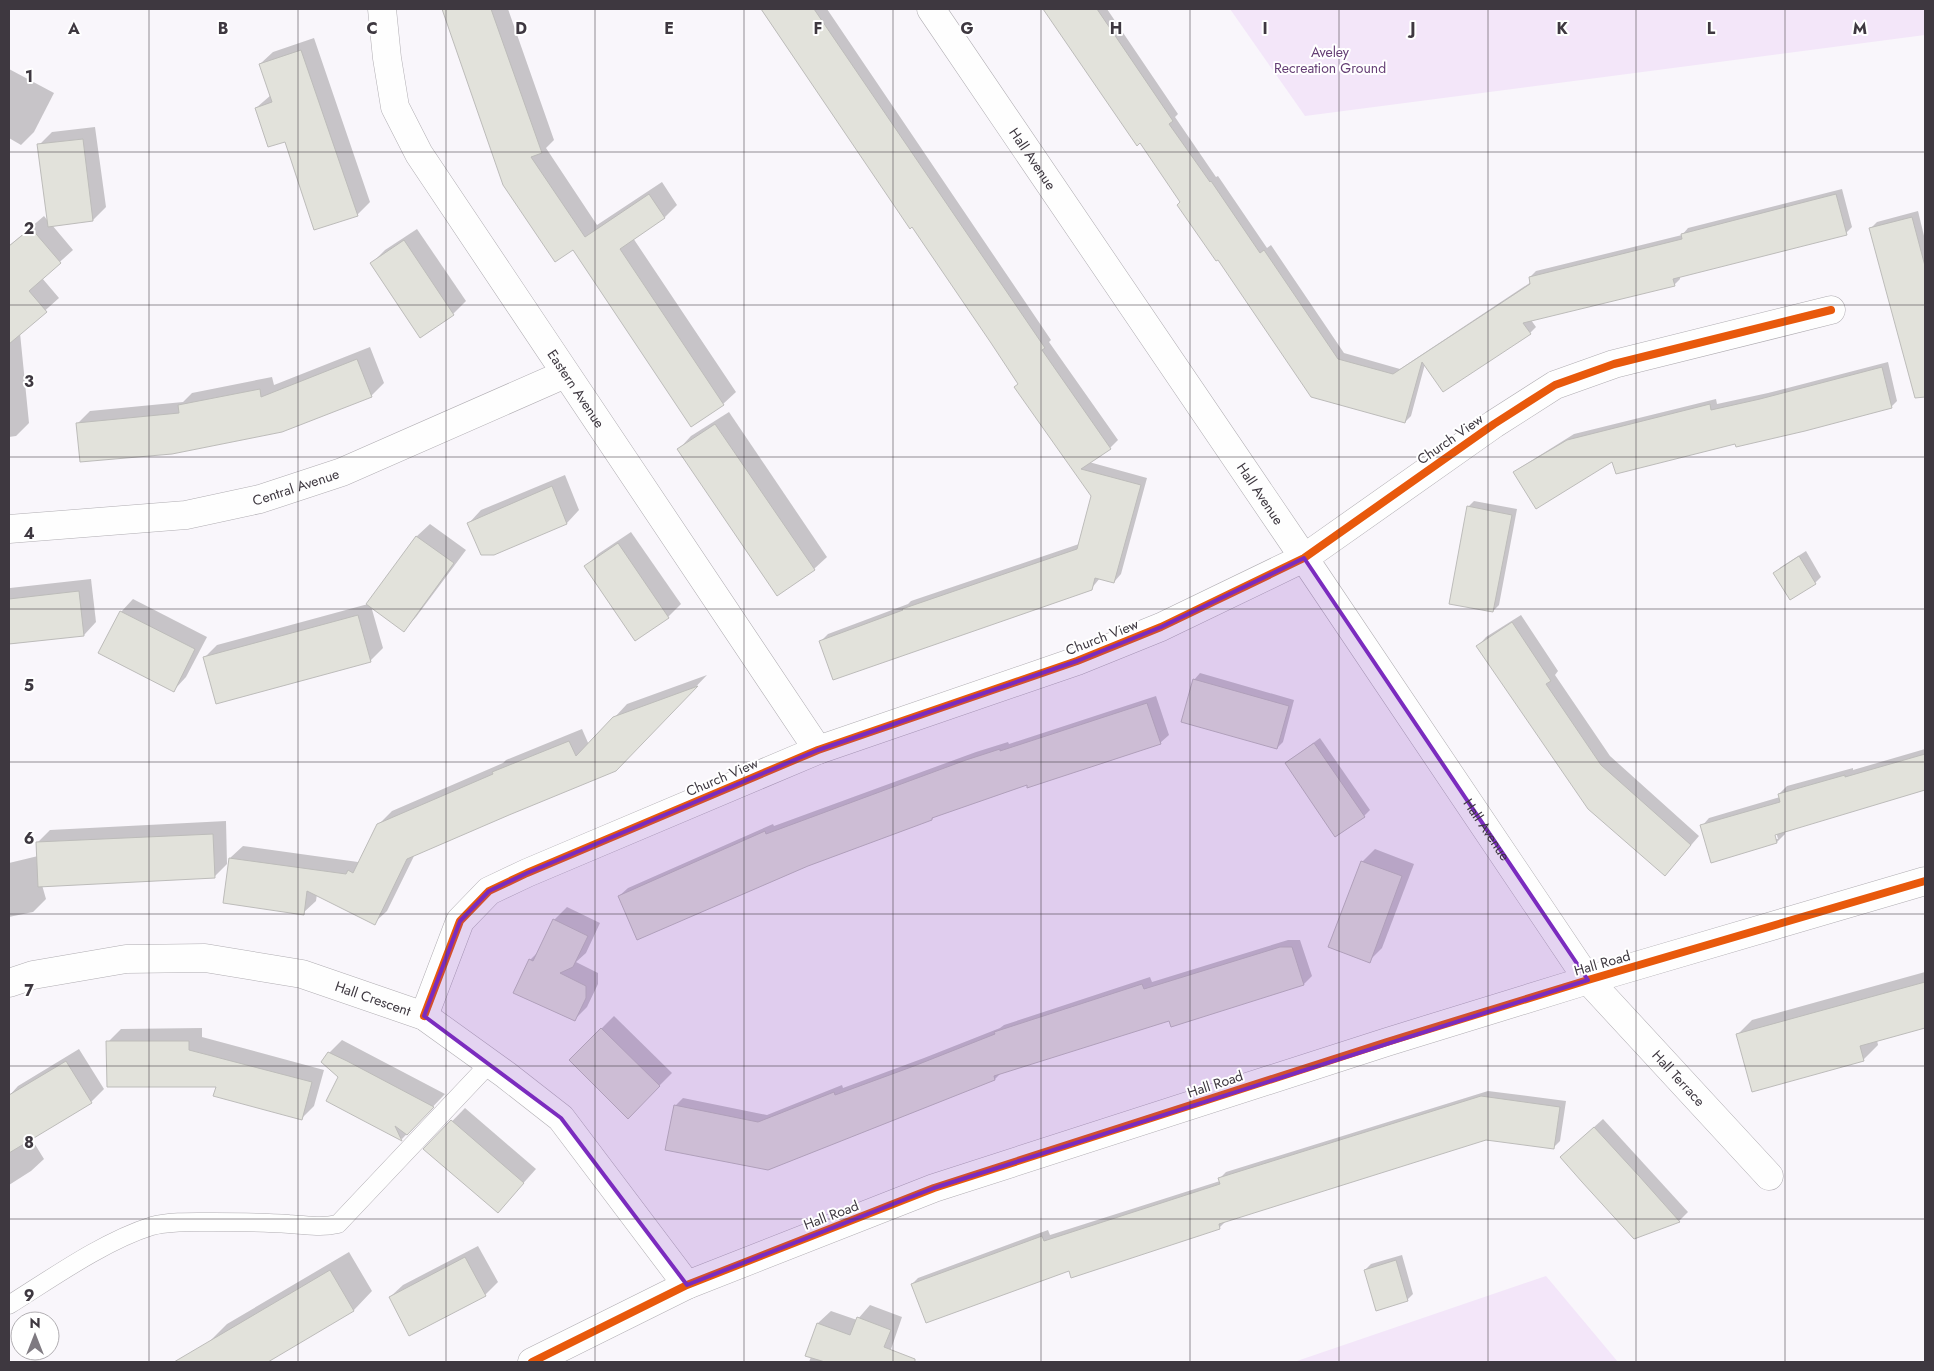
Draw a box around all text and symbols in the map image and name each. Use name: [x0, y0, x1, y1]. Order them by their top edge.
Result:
text: A: [67, 17, 80, 40]
text: B: [218, 17, 228, 40]
text: C: [366, 17, 378, 40]
text: D: [515, 17, 527, 40]
text: E: [664, 17, 674, 40]
text: F: [814, 17, 822, 40]
text: G: [960, 17, 974, 40]
text: H: [1110, 17, 1122, 40]
text: I: [1262, 17, 1268, 40]
text: J: [1407, 17, 1416, 40]
text: K: [1556, 17, 1568, 40]
text: L: [1707, 17, 1716, 40]
text: M: [1853, 17, 1867, 40]
park label: Aveley Recreation Ground: [1274, 42, 1386, 78]
text: 1: [25, 65, 33, 88]
street label: Hall Avenue: [1004, 124, 1061, 194]
text: 2: [24, 217, 34, 240]
street label: Eastern Avenue: [543, 345, 610, 432]
text: 3: [24, 370, 34, 393]
street label: Church View: [1413, 409, 1487, 469]
street label: Hall Avenue: [1232, 459, 1289, 529]
street label: Central Avenue: [251, 464, 342, 510]
text: 4: [23, 522, 35, 545]
street label: Church View: [1063, 614, 1142, 660]
text: 5: [24, 674, 34, 697]
street label: Church View: [683, 753, 762, 801]
street label: Hall Avenue: [1459, 794, 1515, 865]
text: 6: [24, 827, 34, 850]
street label: Hall Road: [1572, 945, 1632, 981]
street label: Hall Crescent: [332, 976, 414, 1021]
text: 7: [24, 979, 34, 1002]
street label: Hall Terrace: [1648, 1046, 1710, 1111]
street label: Hall Road: [1185, 1066, 1245, 1102]
text: 8: [24, 1131, 34, 1154]
street label: Hall Road: [801, 1195, 861, 1235]
text: 9: [24, 1284, 34, 1307]
north arrow: [10, 1311, 60, 1361]
text: N: [29, 1313, 41, 1333]

